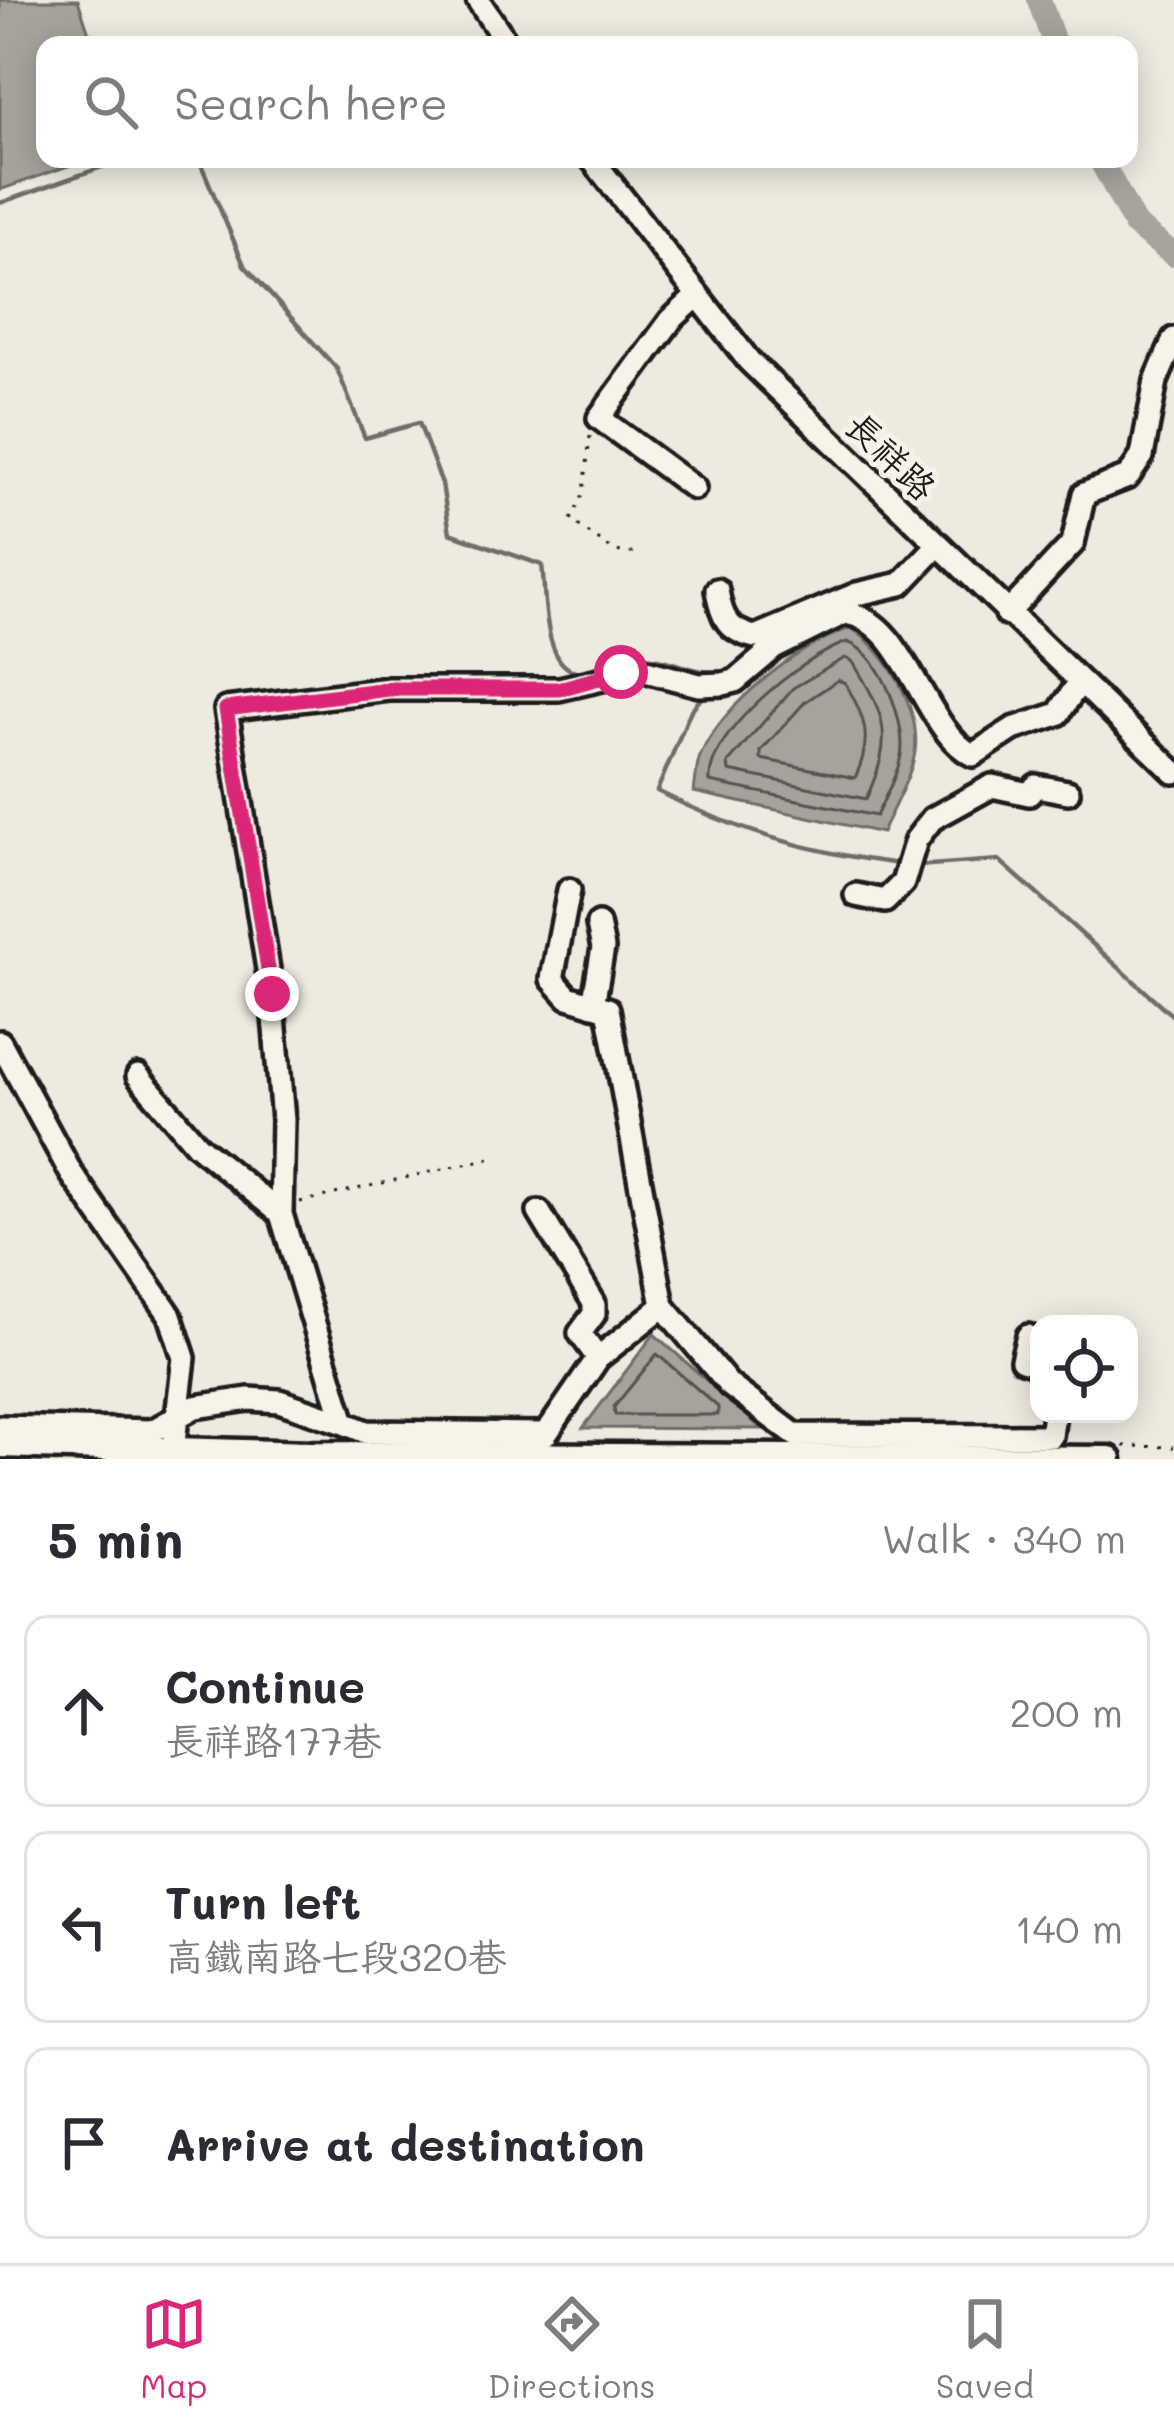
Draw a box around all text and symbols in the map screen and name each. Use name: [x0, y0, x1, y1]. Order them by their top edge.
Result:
search box: [36, 36, 1138, 168]
icon: search: [78, 69, 144, 135]
text: Search here: [174, 73, 448, 131]
street label: 長祥路: [837, 401, 947, 509]
route start: [594, 645, 648, 699]
route end: [245, 967, 299, 1021]
map controls: [1030, 1315, 1138, 1423]
button: locate: [1030, 1315, 1138, 1423]
text: 5 min: [48, 1504, 183, 1571]
text: Walk · 340 m: [882, 1512, 1126, 1563]
text: Continue: [165, 1656, 365, 1714]
icon: ahead: [51, 1678, 117, 1744]
text: 200 m: [1010, 1686, 1123, 1737]
text: 長祥路177巷: [165, 1714, 382, 1765]
text: Turn left: [165, 1872, 361, 1930]
icon: left: [51, 1894, 117, 1960]
text: 140 m: [1015, 1902, 1123, 1953]
text: 高鐵南路七段320巷: [165, 1930, 507, 1981]
icon: arrive: [51, 2110, 117, 2176]
text: Arrive at destination: [165, 2114, 645, 2172]
tab: Map: [140, 2291, 207, 2406]
tab: Directions: [488, 2291, 655, 2406]
tab: Saved: [936, 2291, 1034, 2406]

